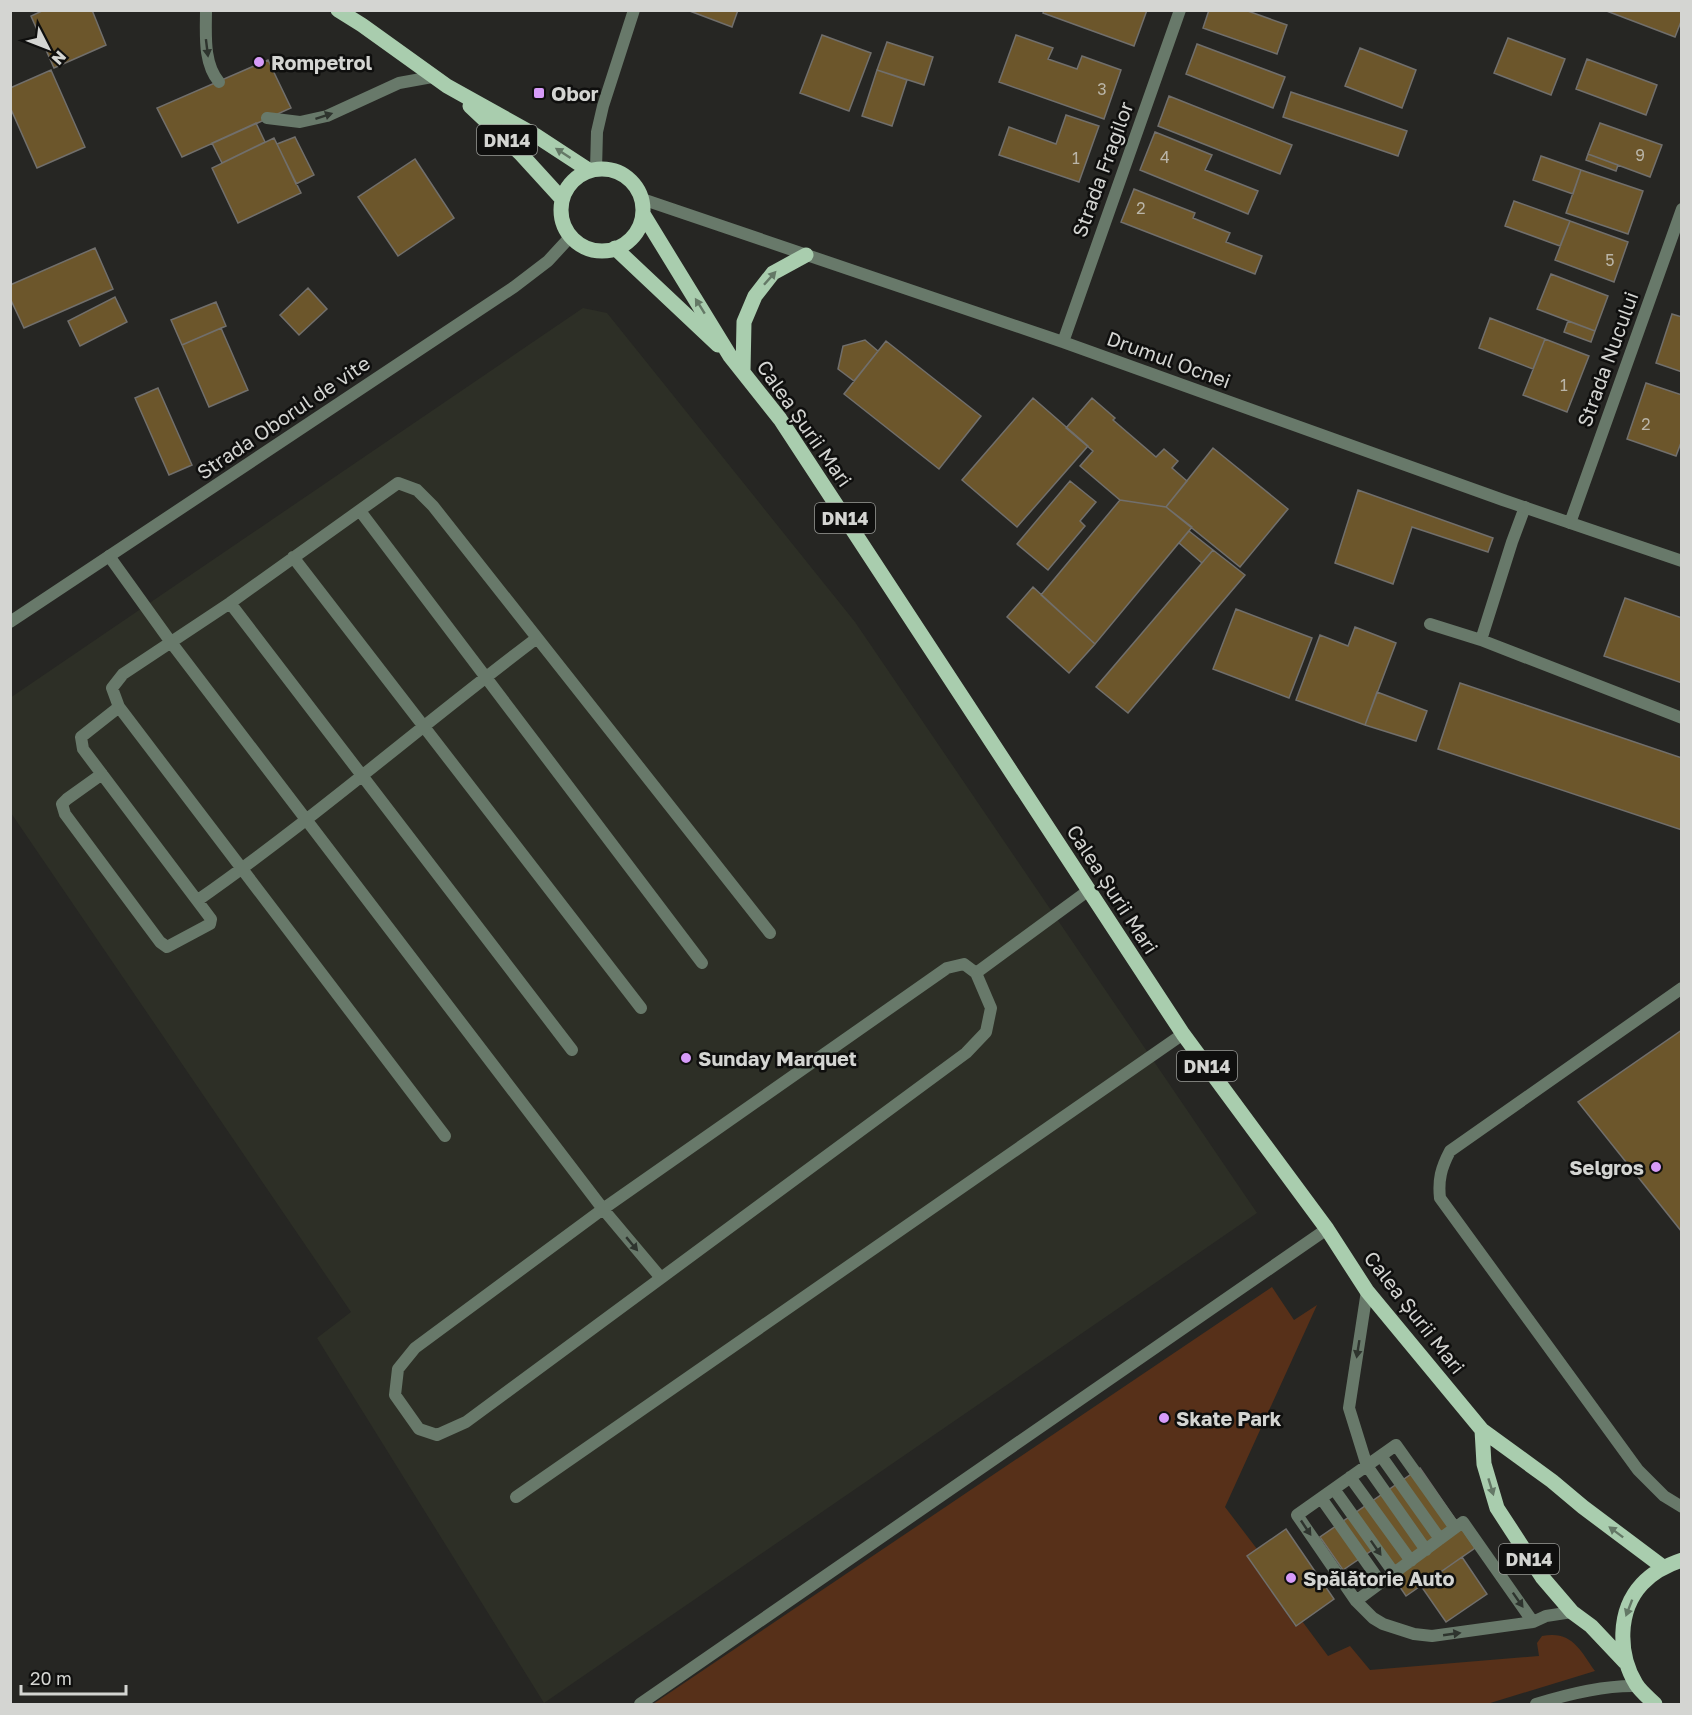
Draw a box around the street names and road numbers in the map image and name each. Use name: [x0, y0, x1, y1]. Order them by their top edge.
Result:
street label: Strada Fragilor: [1066, 98, 1138, 240]
road number: DN14: [477, 125, 537, 155]
street label: Strada Nucului: [1571, 288, 1643, 430]
street label: Drumul Ocnei: [1104, 325, 1234, 393]
street label: Strada Oborul de vite: [192, 350, 374, 484]
street label: Calea Șurii Mari: [752, 355, 858, 492]
road number: DN14: [815, 503, 875, 533]
street label: Calea Șurii Mari: [1061, 820, 1164, 959]
road number: DN14: [1177, 1051, 1237, 1081]
street label: Calea Șurii Mari: [1359, 1246, 1470, 1379]
road number: DN14: [1499, 1544, 1559, 1574]

